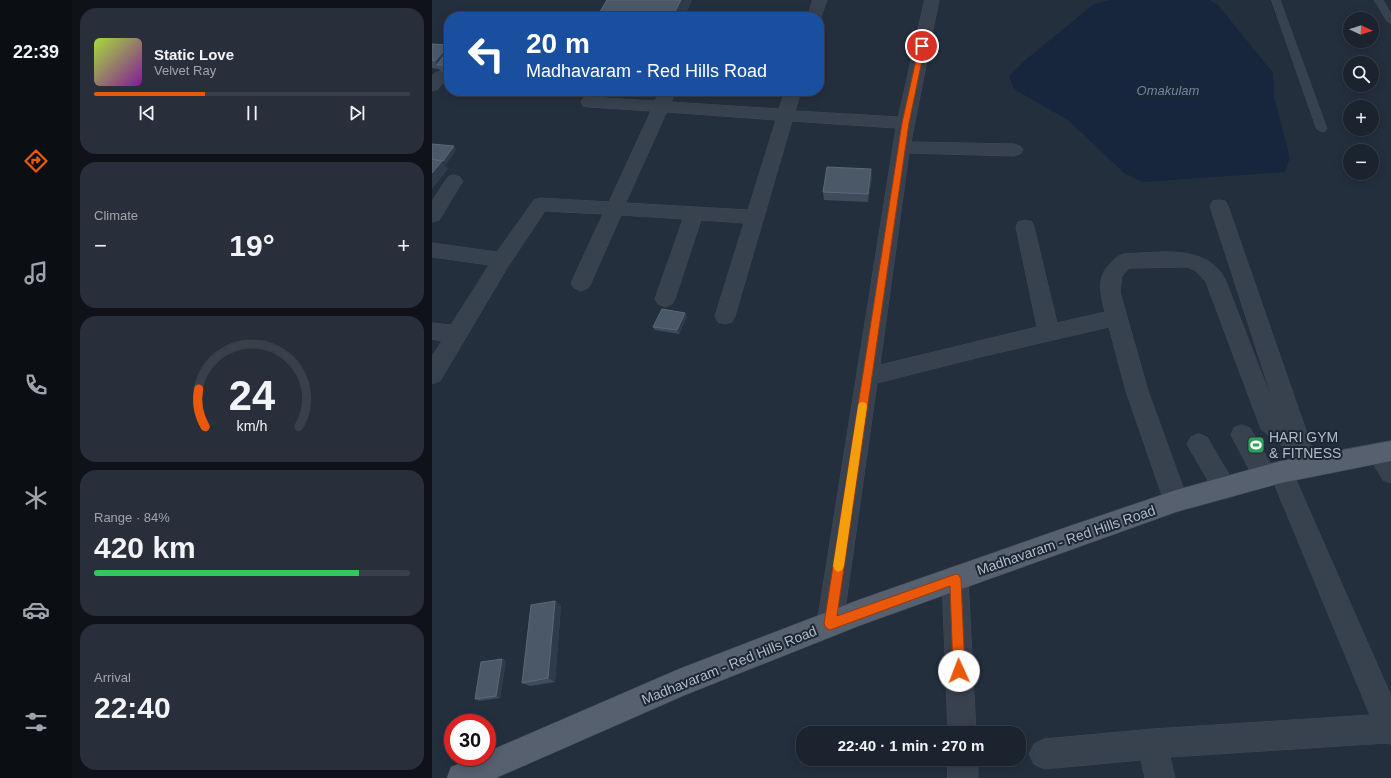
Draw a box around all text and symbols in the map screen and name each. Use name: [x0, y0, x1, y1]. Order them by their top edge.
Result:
north arrow: [1343, 12, 1379, 48]
map controls: [1343, 12, 1379, 180]
icon: left: [460, 28, 512, 80]
text: 20 m: [526, 28, 590, 59]
pin: [905, 29, 939, 63]
icon: arrive: [911, 35, 933, 57]
text: 22:39: [13, 42, 59, 62]
text: Static Love: [154, 46, 234, 63]
button: search: [1343, 56, 1379, 92]
text: Madhavaram - Red Hills Road: [526, 61, 767, 81]
text: Velvet Ray: [154, 63, 216, 78]
water label: Omakulam: [1137, 83, 1200, 98]
button: +: [1343, 100, 1379, 136]
icon: previous: [136, 102, 158, 124]
icon: pause: [241, 102, 263, 124]
icon: next: [346, 102, 368, 124]
button: −: [1343, 144, 1379, 180]
icon: directions: [22, 147, 50, 175]
text: Climate: [94, 208, 138, 223]
text: 19°: [229, 229, 275, 262]
text: −: [94, 233, 107, 258]
text: +: [397, 233, 410, 258]
icon: music: [22, 259, 50, 287]
icon: phone: [22, 371, 50, 399]
text: 24: [229, 372, 275, 419]
text: km/h: [237, 418, 268, 434]
place label: HARI GYM & FITNESS: [1269, 429, 1341, 461]
sports icon: HARI GYM & FITNESS: [1246, 435, 1266, 455]
icon: climate: [22, 484, 50, 512]
street label: Madhavaram - Red Hills Road: [975, 502, 1157, 578]
text: Range · 84%: [94, 510, 170, 525]
text: 420 km: [94, 531, 196, 564]
icon: car: [22, 596, 50, 624]
street label: Madhavaram - Red Hills Road: [639, 622, 819, 708]
position arrow: [938, 650, 980, 692]
text: Arrival: [94, 670, 131, 685]
text: 22:40: [94, 691, 171, 724]
icon: filters: [22, 708, 50, 736]
speed limit sign: 30: [444, 714, 496, 766]
text: 22:40 · 1 min · 270 m: [838, 737, 984, 754]

